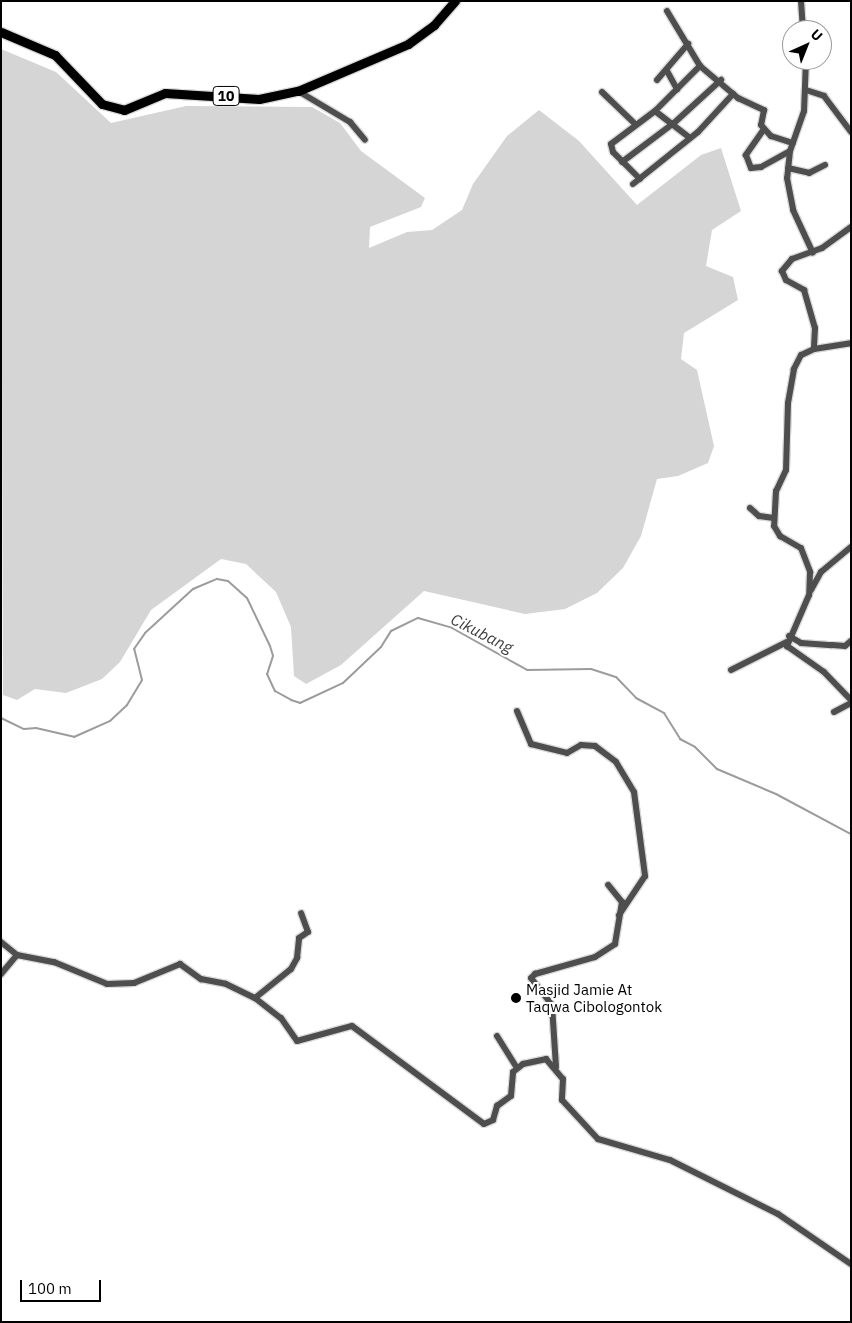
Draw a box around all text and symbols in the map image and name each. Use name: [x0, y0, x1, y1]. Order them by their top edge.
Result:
north arrow: [782, 20, 832, 70]
text: U: [807, 25, 826, 45]
road number: 10: [212, 84, 240, 108]
water label: Cikubang: [448, 609, 516, 657]
place label: Masjid Jamie At Taqwa Cibologontok: [526, 980, 662, 1015]
marker: Masjid Jamie At Taqwa Cibologontok: [510, 992, 522, 1004]
scale bar: [22, 1270, 104, 1302]
text: 100 m: [28, 1279, 72, 1298]

